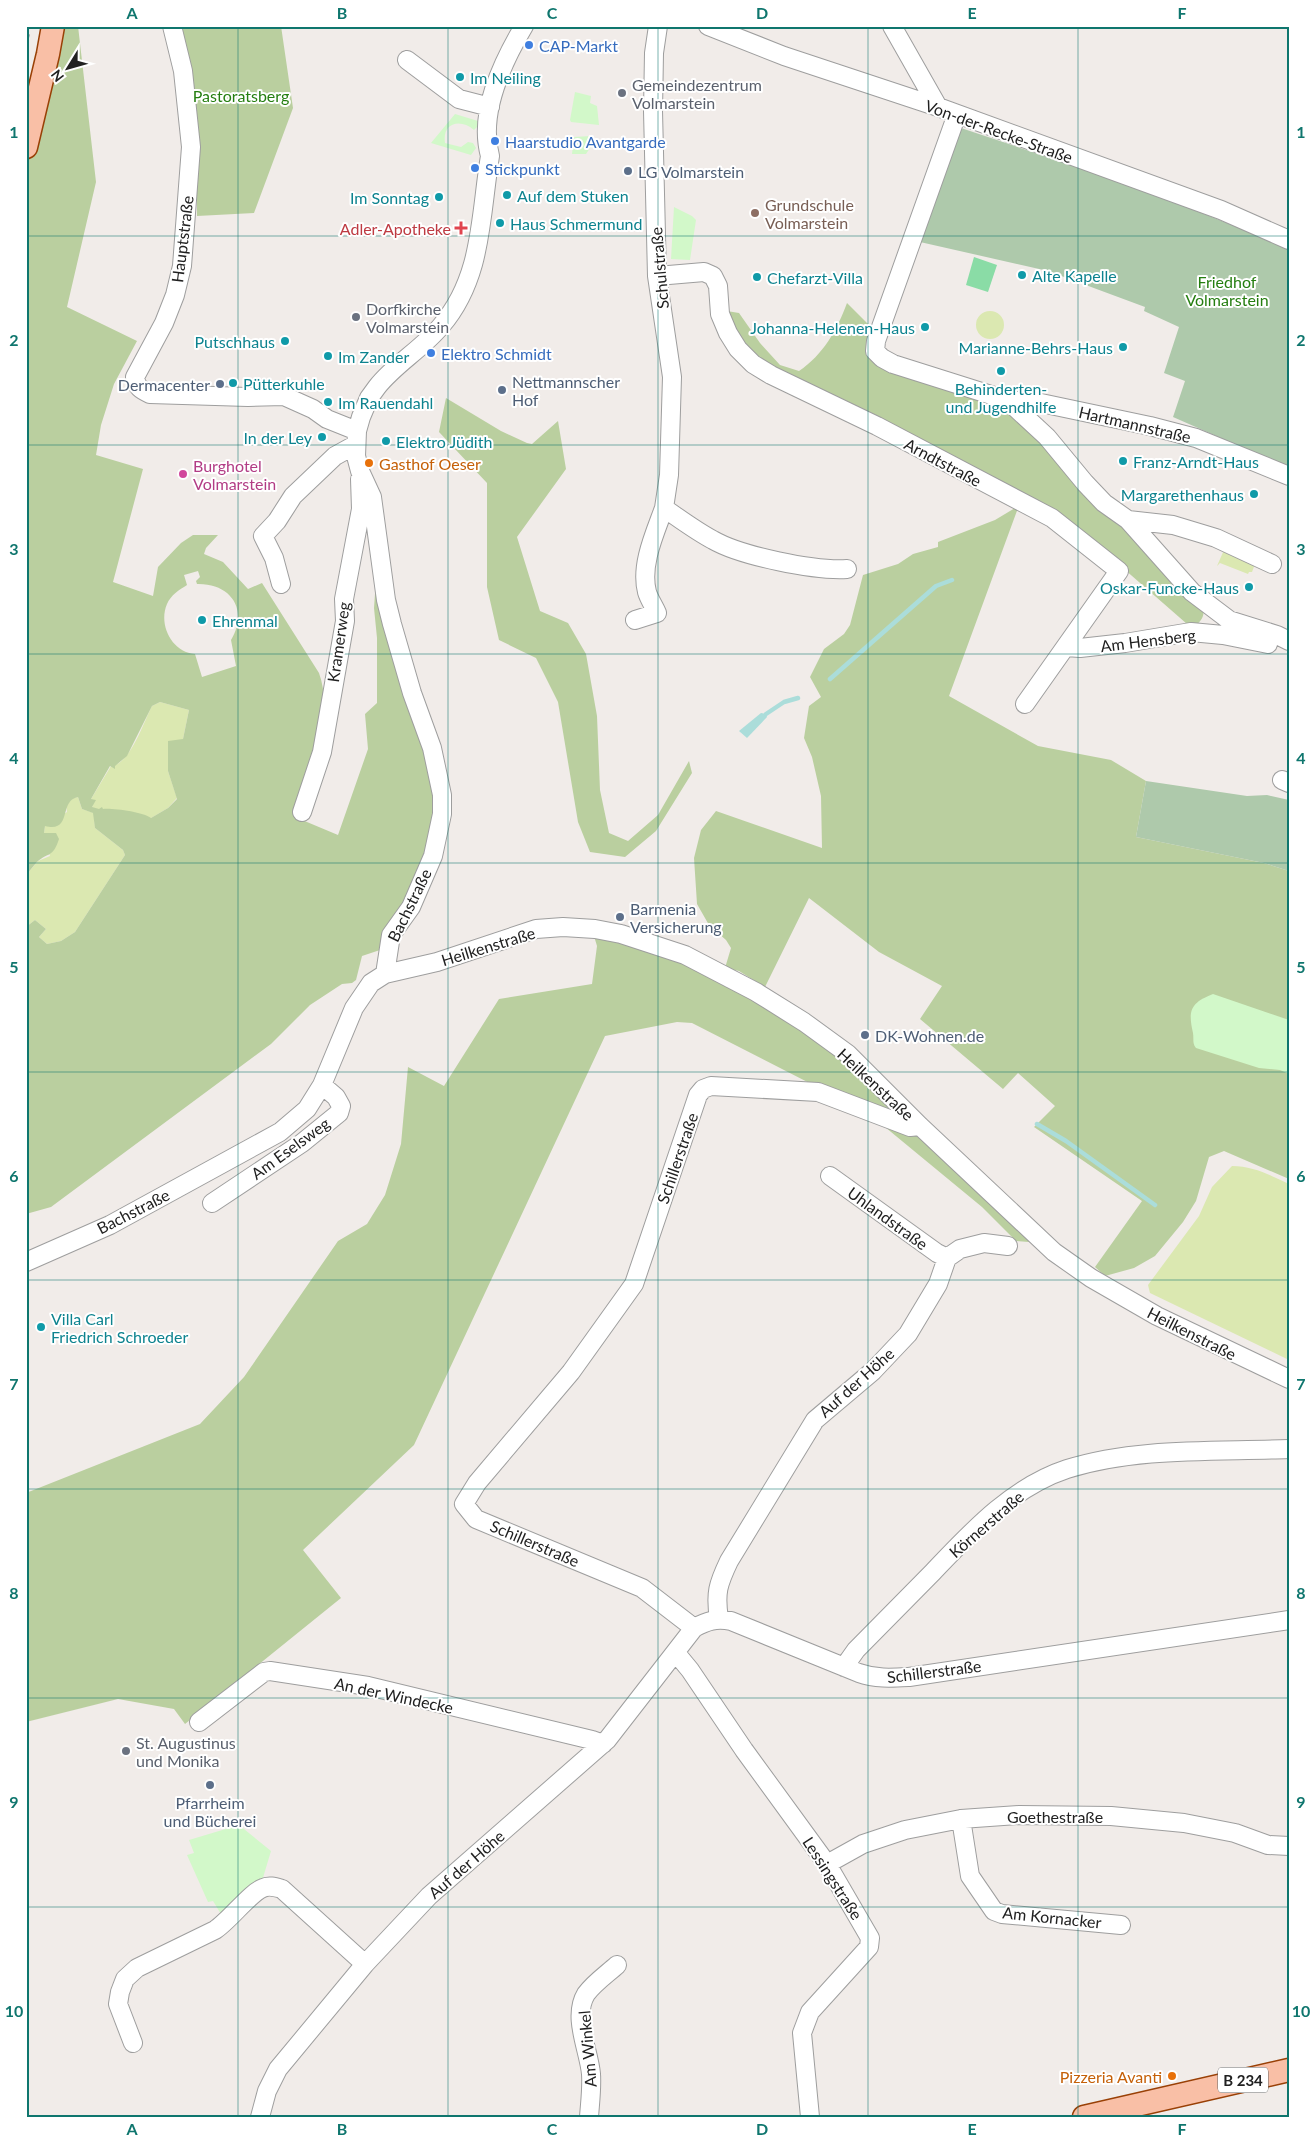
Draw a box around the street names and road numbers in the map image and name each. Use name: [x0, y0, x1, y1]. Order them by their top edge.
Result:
street label: Von-der-Recke-Straße: [923, 95, 1075, 167]
street label: Hauptstraße: [167, 194, 197, 284]
street label: Schulstraße: [646, 226, 672, 310]
street label: Hartmannstraße: [1077, 402, 1193, 446]
street label: Arndtstraße: [901, 434, 985, 490]
street label: Kramerweg: [323, 601, 353, 683]
street label: Am Hensberg: [1099, 625, 1197, 655]
street label: Bachstraße: [383, 865, 435, 945]
street label: Heilkenstraße: [439, 923, 537, 969]
street label: Heilkenstraße: [834, 1044, 918, 1124]
street label: Schillerstraße: [653, 1110, 701, 1206]
street label: Am Eselsweg: [247, 1113, 333, 1183]
street label: Uhlandstraße: [844, 1183, 932, 1253]
street label: Bachstraße: [94, 1185, 172, 1237]
street label: Heilkenstraße: [1144, 1302, 1240, 1364]
street label: Auf der Höhe: [815, 1343, 897, 1421]
street label: Körnerstraße: [945, 1487, 1027, 1561]
street label: Schillerstraße: [488, 1516, 582, 1570]
street label: Schillerstraße: [886, 1656, 982, 1686]
street label: An der Windecke: [333, 1673, 455, 1717]
street label: Goethestraße: [1007, 1807, 1103, 1826]
street label: Auf der Höhe: [424, 1826, 508, 1902]
street label: Lessingstraße: [799, 1833, 867, 1923]
street label: Am Kornacker: [1002, 1902, 1103, 1932]
street label: Am Winkel: [574, 2010, 600, 2088]
road number: B 234: [1218, 2068, 1268, 2092]

